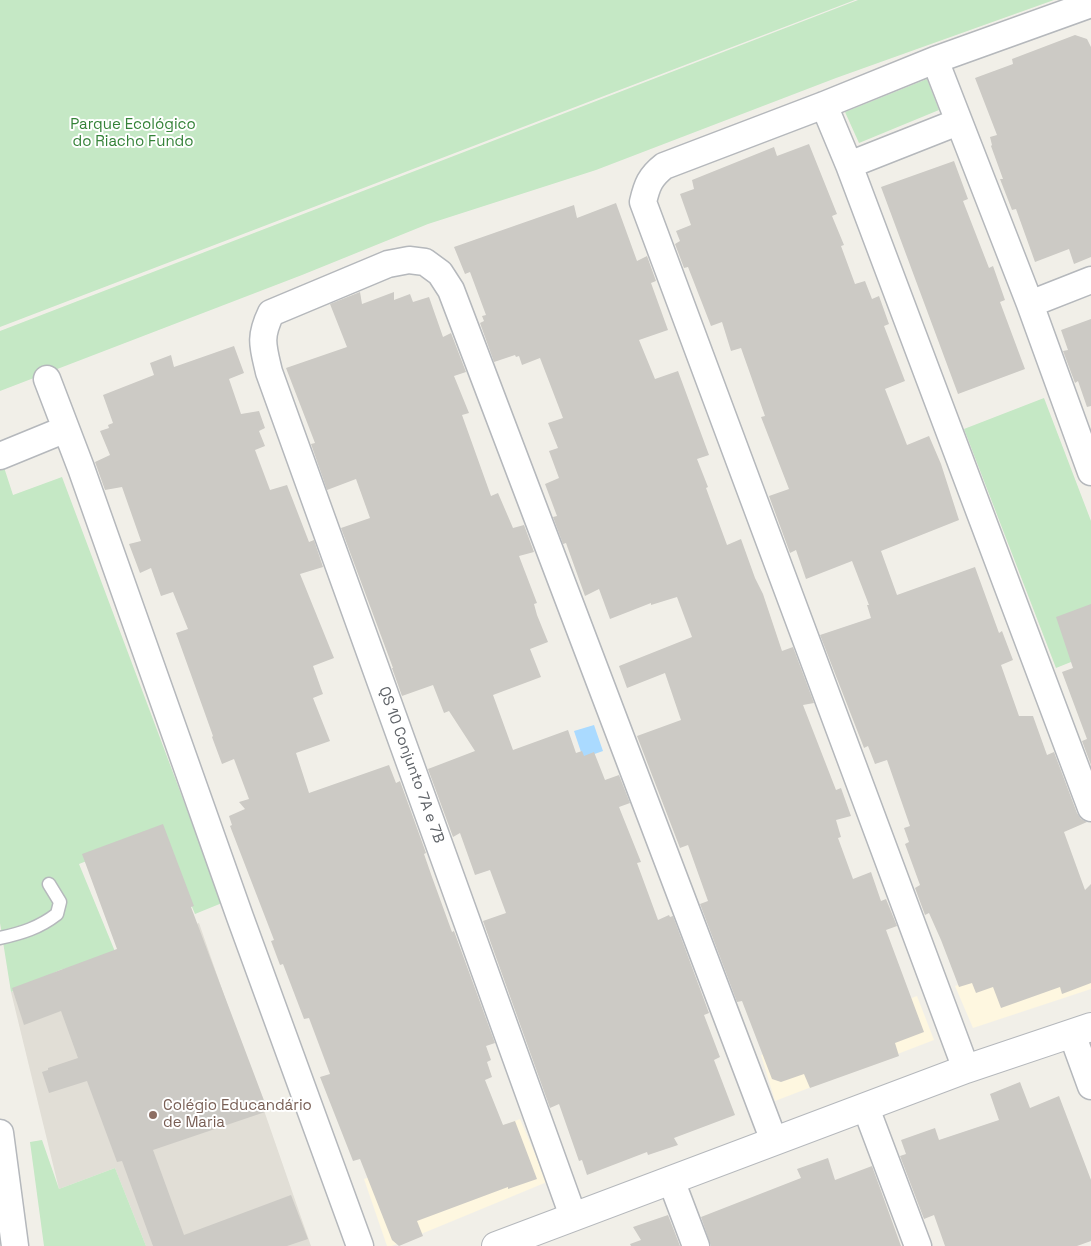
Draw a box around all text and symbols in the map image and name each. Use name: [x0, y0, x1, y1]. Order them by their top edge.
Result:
park label: Parque Ecológico do Riacho Fundo: [70, 116, 196, 151]
street label: QS 10 Conjunto 7A e 7B: [374, 684, 448, 846]
place label: Colégio Educandário de Maria: [163, 1097, 312, 1132]
marker: Colégio Educandário de Maria: [147, 1109, 159, 1121]

